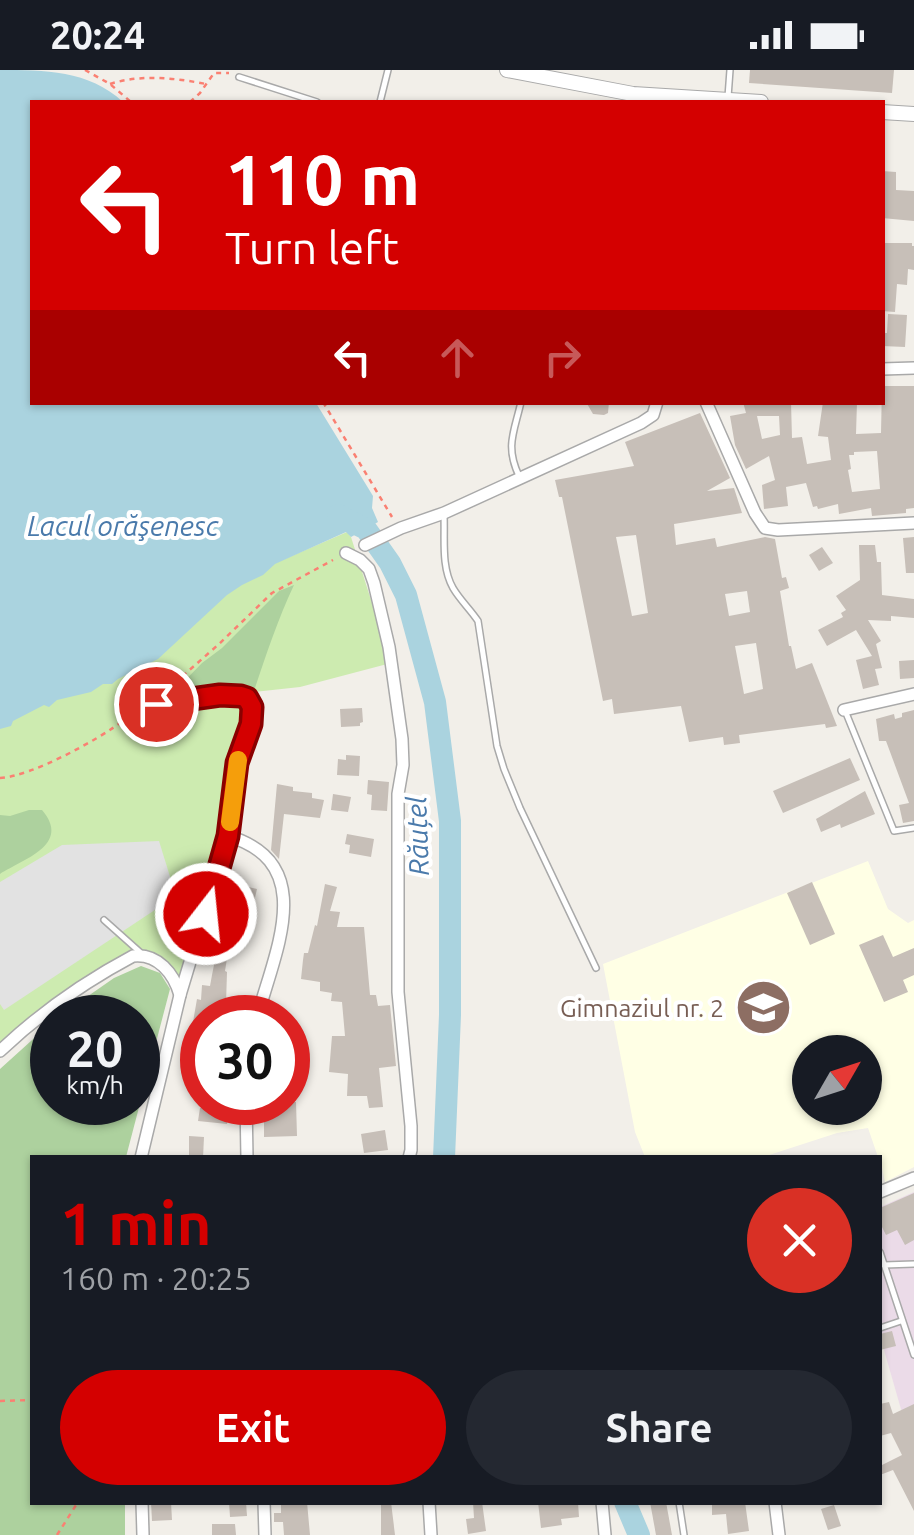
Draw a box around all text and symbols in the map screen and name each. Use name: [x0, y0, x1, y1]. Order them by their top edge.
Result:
text: 20:24: [50, 14, 145, 56]
icon: left: [60, 140, 190, 270]
text: 110 m: [225, 140, 420, 218]
text: Turn left: [225, 222, 399, 273]
icon: left: [325, 330, 380, 385]
icon: ahead: [430, 330, 485, 385]
icon: right: [535, 330, 590, 385]
water label: Lacul orăşenesc: [27, 510, 220, 541]
pin: [114, 662, 199, 747]
icon: arrive: [129, 677, 184, 732]
water label: Răuțel: [400, 795, 434, 876]
position arrow: [154, 862, 258, 966]
school or university icon: Gimnaziul nr. 2: [733, 978, 793, 1038]
place label: Gimnaziul nr. 2: [560, 994, 724, 1022]
speed limit sign: 30: [180, 995, 310, 1125]
text: 20: [67, 1020, 123, 1076]
north arrow: [792, 1035, 882, 1125]
map controls: [792, 1035, 882, 1125]
text: km/h: [66, 1071, 124, 1099]
button: close: [747, 1188, 852, 1293]
text: 1 min: [60, 1189, 212, 1256]
text: 160 m · 20:25: [60, 1260, 252, 1296]
button: Exit: [60, 1370, 446, 1485]
button: Share: [466, 1370, 852, 1485]

